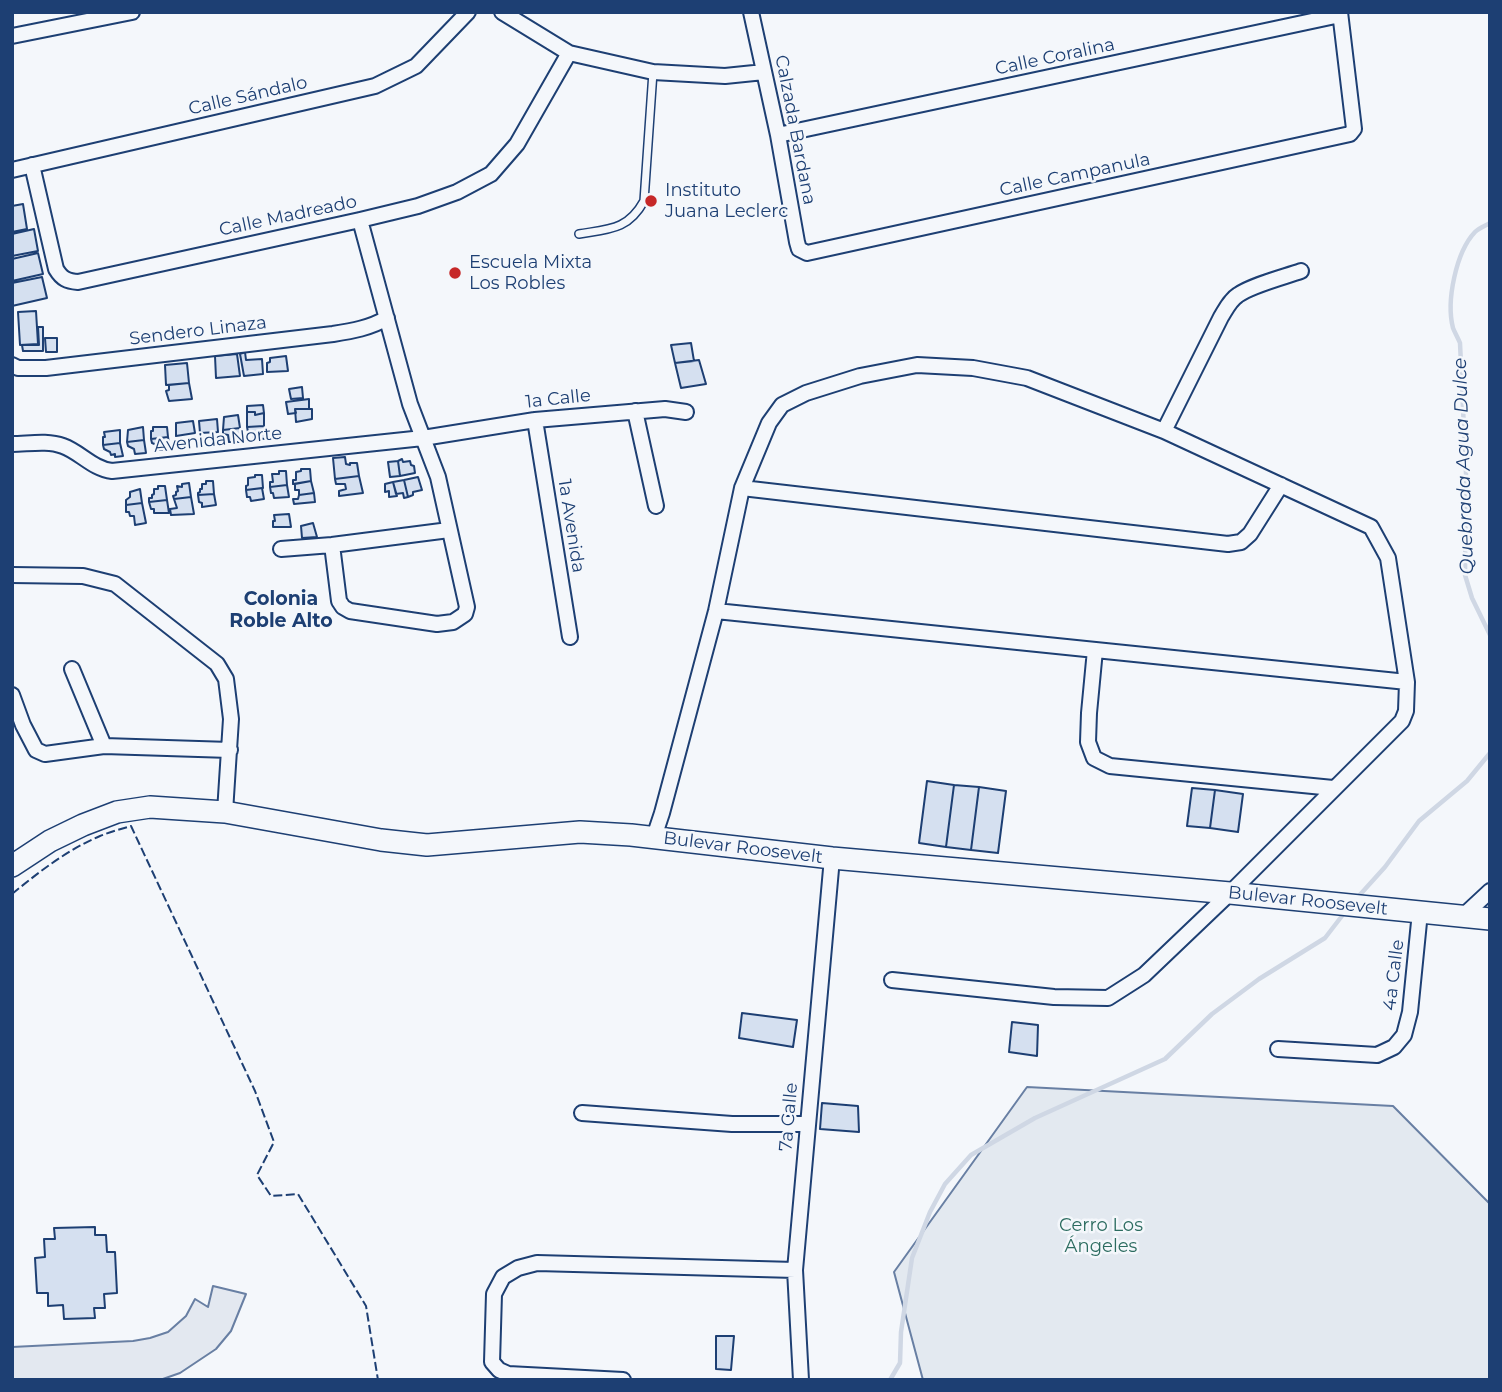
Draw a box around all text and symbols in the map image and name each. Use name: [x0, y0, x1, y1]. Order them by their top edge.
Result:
street label: Calle Coralina: [993, 34, 1117, 80]
street label: Calzada Bardana: [770, 53, 820, 207]
street label: Calle Sándalo: [186, 72, 310, 120]
street label: Calle Campanula: [998, 148, 1152, 202]
place label: Instituto Juana Leclerc: [665, 180, 788, 222]
street label: Calle Madreado: [217, 191, 359, 241]
marker: Instituto Juana Leclerc: [643, 193, 659, 209]
place label: Escuela Mixta Los Robles: [469, 252, 592, 294]
marker: Escuela Mixta Los Robles: [447, 265, 463, 281]
street label: Sendero Linaza: [128, 312, 268, 350]
water label: Quebrada Agua Dulce: [1449, 357, 1479, 575]
street label: 1a Calle: [524, 385, 592, 413]
street label: Avenida Norte: [153, 423, 283, 457]
street label: 1a Avenida: [553, 478, 589, 574]
district label: Colonia Roble Alto: [229, 588, 333, 632]
street label: Bulevar Roosevelt: [662, 827, 824, 869]
street label: Bulevar Roosevelt: [1227, 882, 1389, 920]
street label: 4a Calle: [1379, 938, 1409, 1012]
street label: 7a Calle: [775, 1082, 803, 1152]
park label: Cerro Los Ángeles: [1059, 1215, 1143, 1258]

